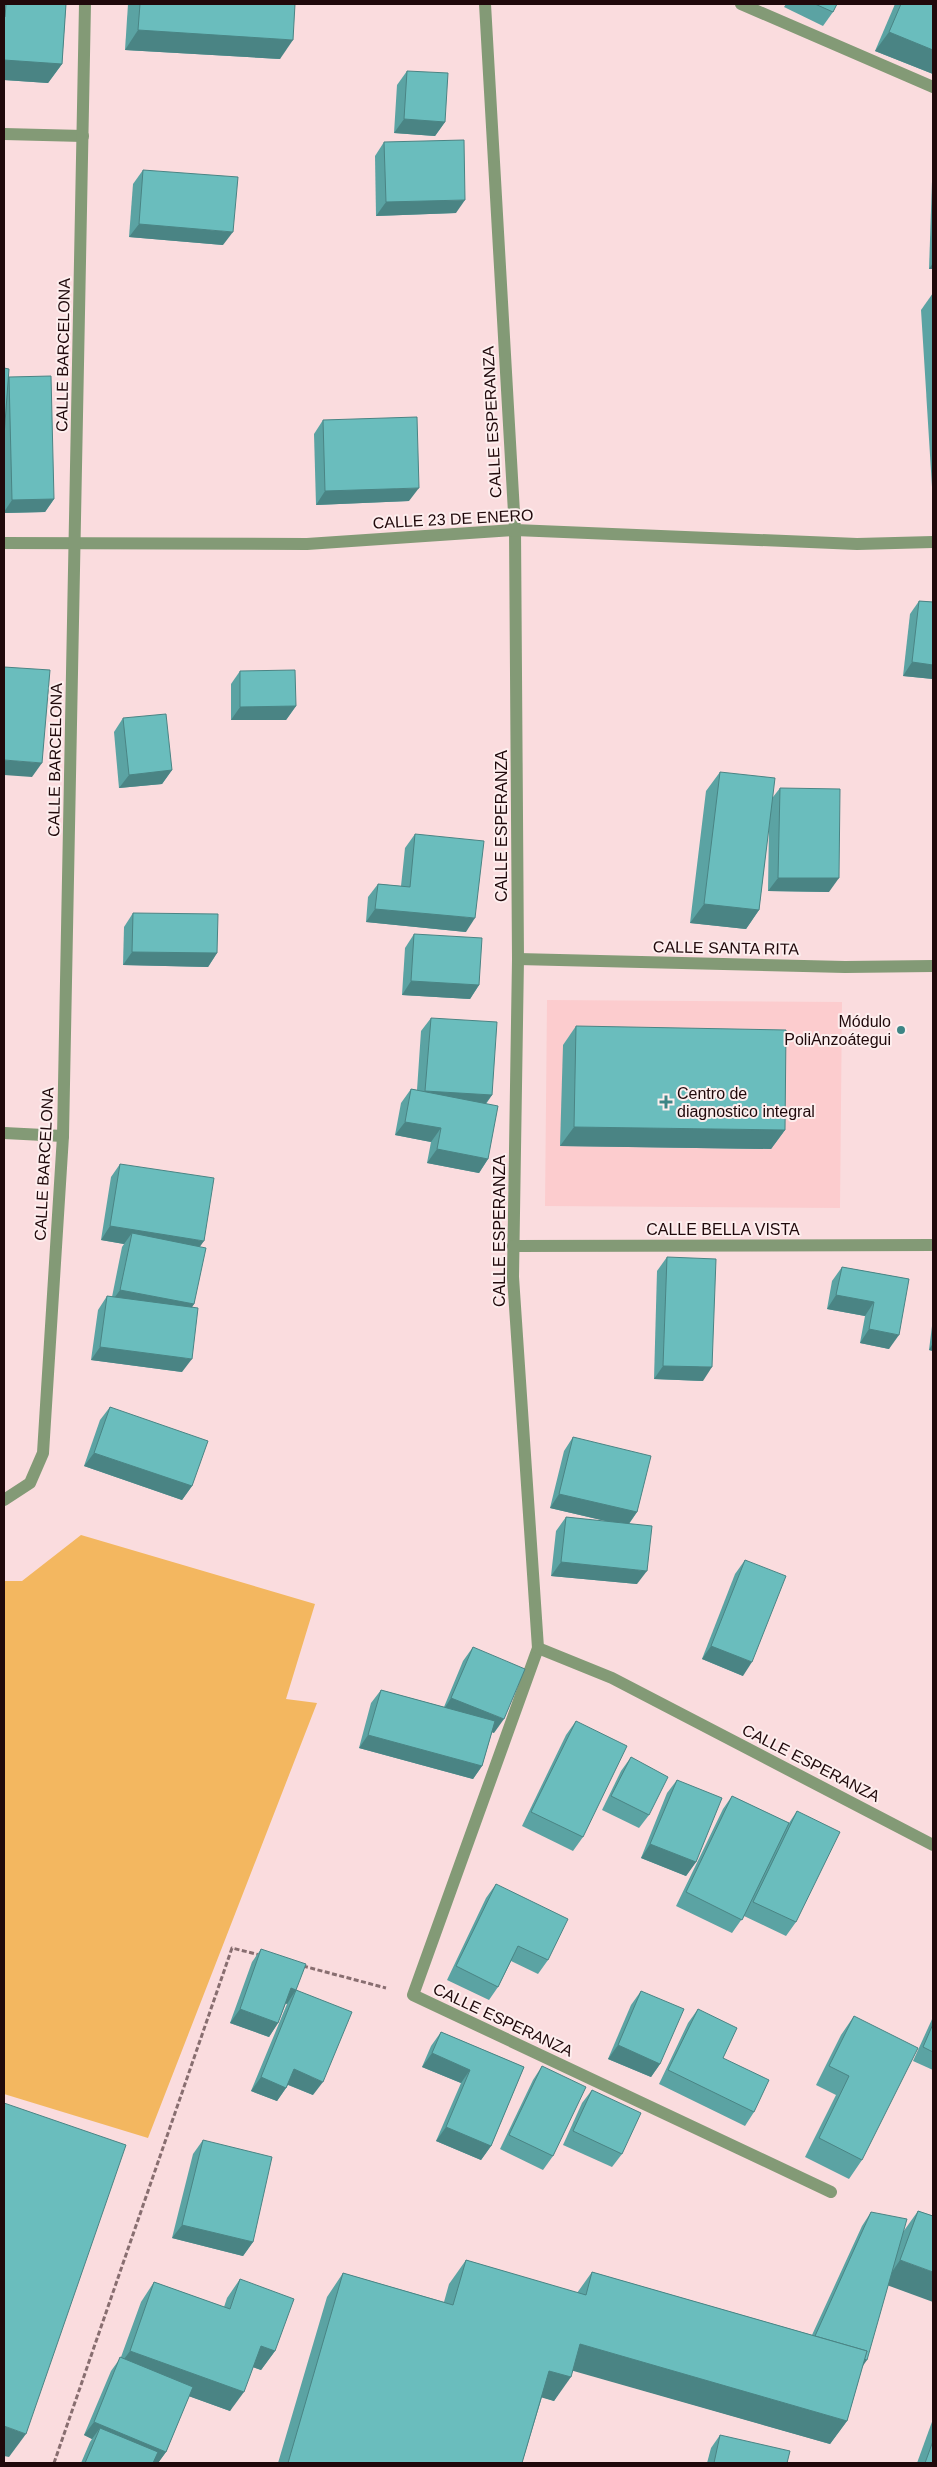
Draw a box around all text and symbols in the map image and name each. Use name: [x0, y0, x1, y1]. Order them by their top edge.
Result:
street label: CALLE BARCELONA: [53, 278, 73, 432]
street label: CALLE ESPERANZA: [480, 345, 504, 498]
street label: CALLE 23 DE ENERO: [372, 506, 534, 532]
street label: CALLE BARCELONA: [45, 683, 65, 837]
street label: CALLE ESPERANZA: [493, 750, 510, 902]
street label: CALLE SANTA RITA: [653, 938, 800, 958]
place label: Módulo PoliAnzoátegui: [784, 1013, 891, 1048]
marker: Módulo PoliAnzoátegui: [895, 1024, 907, 1036]
place label: Centro de diagnostico integral: [677, 1085, 815, 1120]
street label: CALLE BARCELONA: [31, 1086, 57, 1241]
marker: Centro de diagnostico integral: [659, 1095, 673, 1109]
street label: CALLE ESPERANZA: [491, 1155, 508, 1307]
street label: CALLE BELLA VISTA: [646, 1221, 800, 1238]
street label: CALLE ESPERANZA: [739, 1721, 883, 1805]
street label: CALLE ESPERANZA: [431, 1980, 576, 2060]

